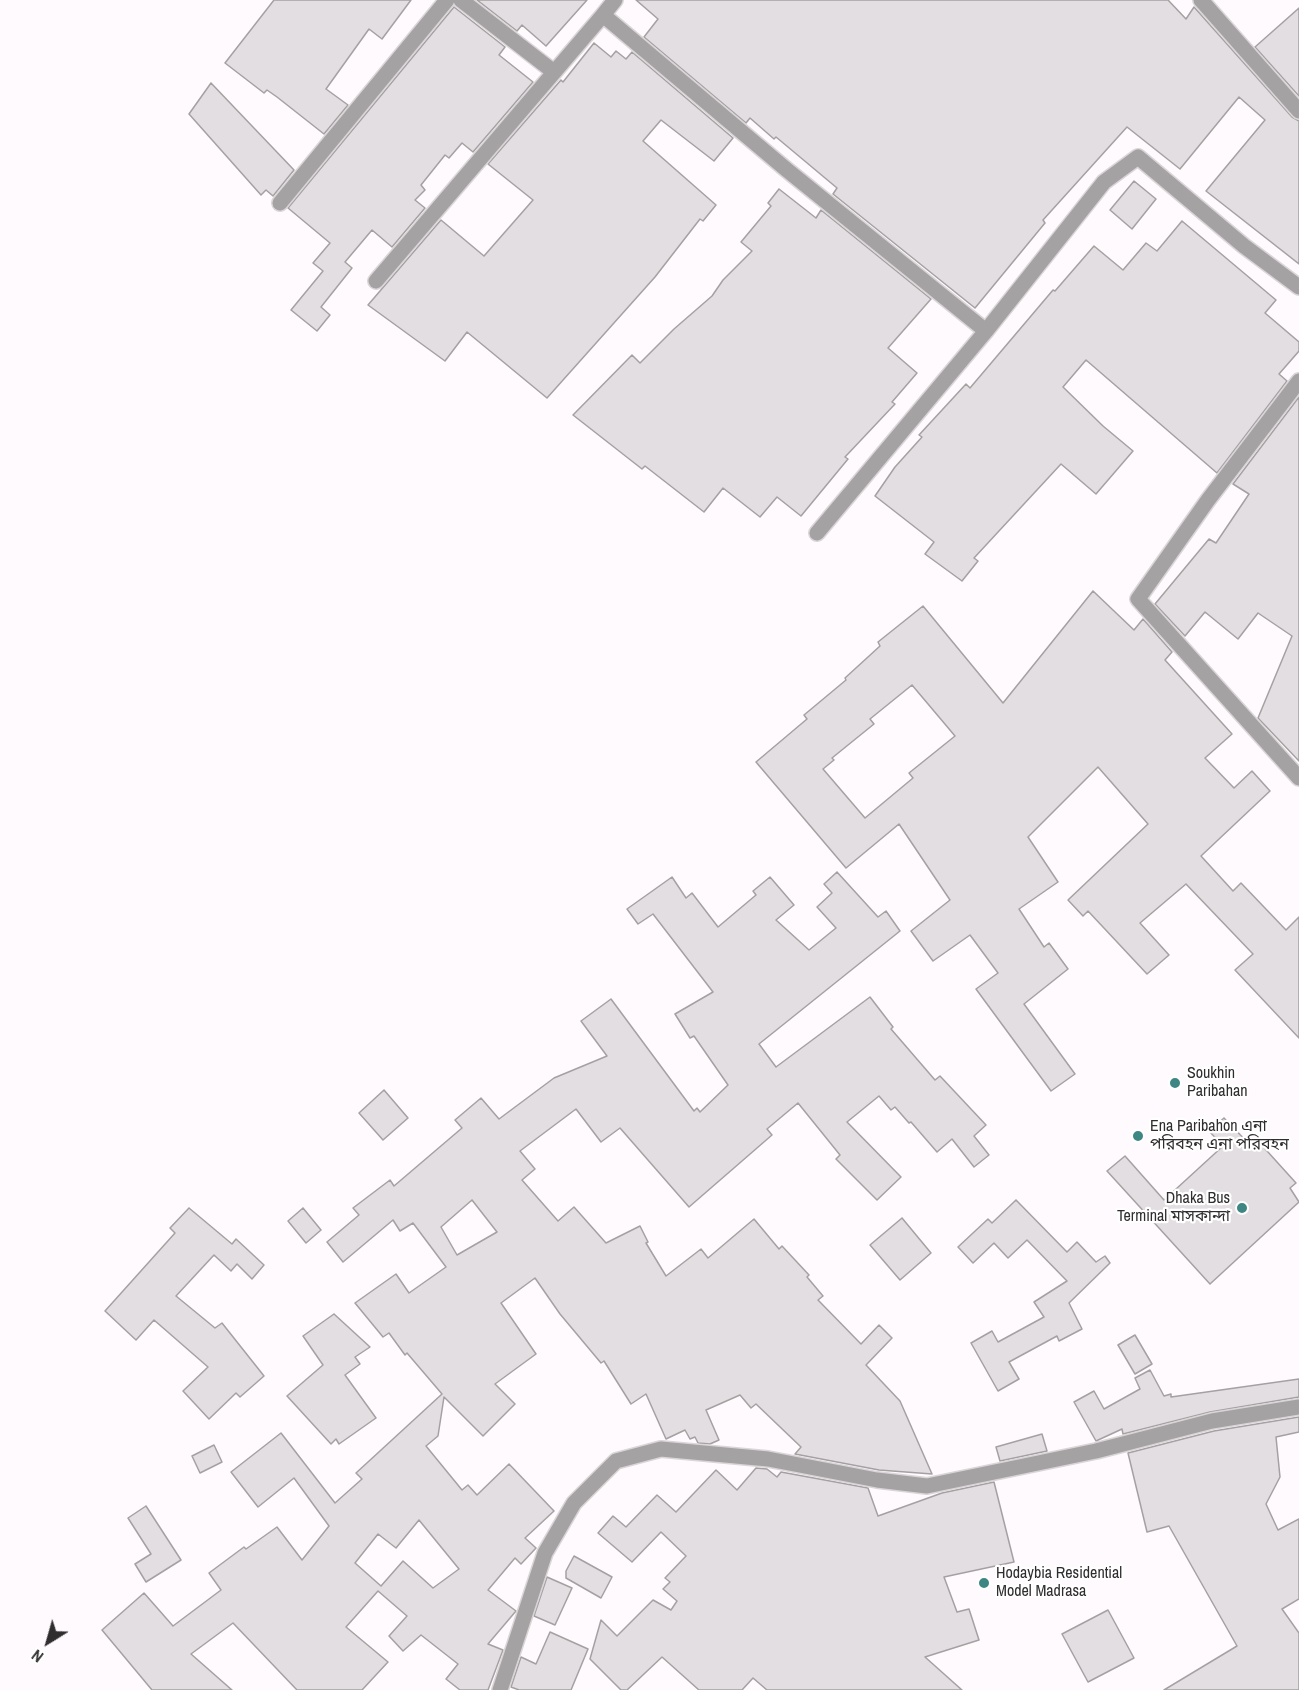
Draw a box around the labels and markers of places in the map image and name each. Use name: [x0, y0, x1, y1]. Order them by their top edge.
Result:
place label: Soukhin Paribahan: [1187, 1064, 1248, 1102]
marker: Soukhin Paribahan: [1168, 1076, 1182, 1090]
place label: Ena Paribahon এনা পরিবহন এনা পরিবহন: [1150, 1117, 1289, 1155]
marker: Ena Paribahon এনা পরিবহন এনা পরিবহন: [1131, 1129, 1145, 1143]
place label: Dhaka Bus Terminal মাসকান্দা: [1117, 1189, 1230, 1227]
marker: Dhaka Bus Terminal মাসকান্দা: [1235, 1201, 1249, 1215]
place label: Hodaybia Residential Model Madrasa: [996, 1564, 1122, 1602]
marker: Hodaybia Residential Model Madrasa: [977, 1576, 991, 1590]

